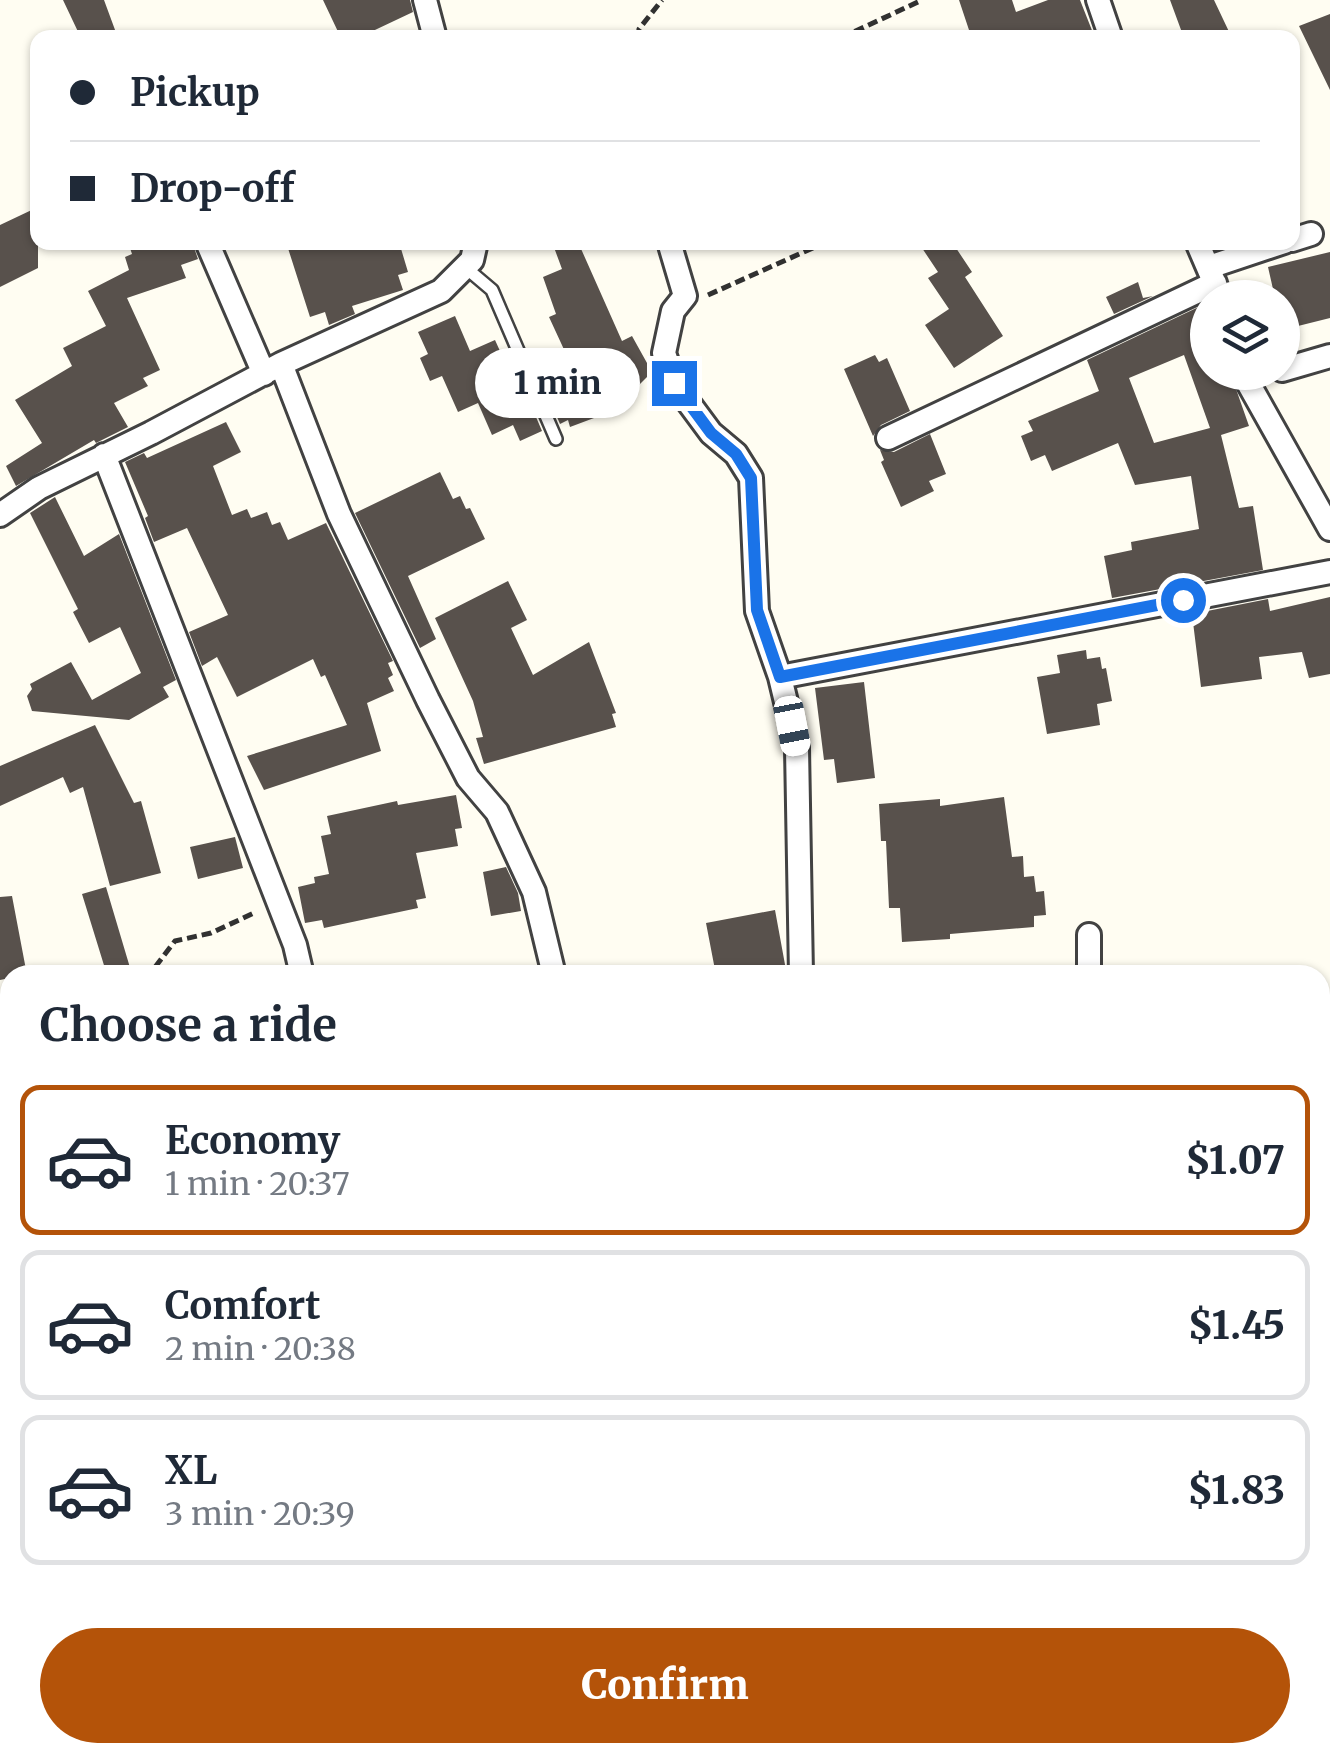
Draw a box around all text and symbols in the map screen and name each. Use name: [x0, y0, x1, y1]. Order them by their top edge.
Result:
text: Pickup: [130, 69, 260, 116]
text: Drop-off: [130, 165, 295, 212]
map controls: [1190, 280, 1300, 390]
button: layers: [1190, 280, 1300, 390]
callout: 1 min: [474, 348, 639, 418]
route end: [652, 361, 697, 406]
text: 1 min: [514, 363, 601, 403]
route start: [1161, 578, 1206, 623]
car: [772, 694, 812, 758]
text: Choose a ride: [40, 997, 337, 1053]
icon: car: [45, 1115, 135, 1205]
text: Economy: [165, 1117, 340, 1164]
text: $1.07: [1185, 1137, 1285, 1184]
text: 1 min · 20:37: [165, 1164, 350, 1204]
icon: car: [45, 1280, 135, 1370]
text: Comfort: [165, 1282, 321, 1329]
text: $1.45: [1188, 1302, 1285, 1349]
text: 2 min · 20:38: [165, 1329, 356, 1369]
icon: car: [45, 1445, 135, 1535]
text: XL: [165, 1447, 217, 1494]
text: $1.83: [1187, 1467, 1285, 1514]
text: 3 min · 20:39: [165, 1494, 355, 1534]
button: Confirm: [40, 1628, 1290, 1743]

